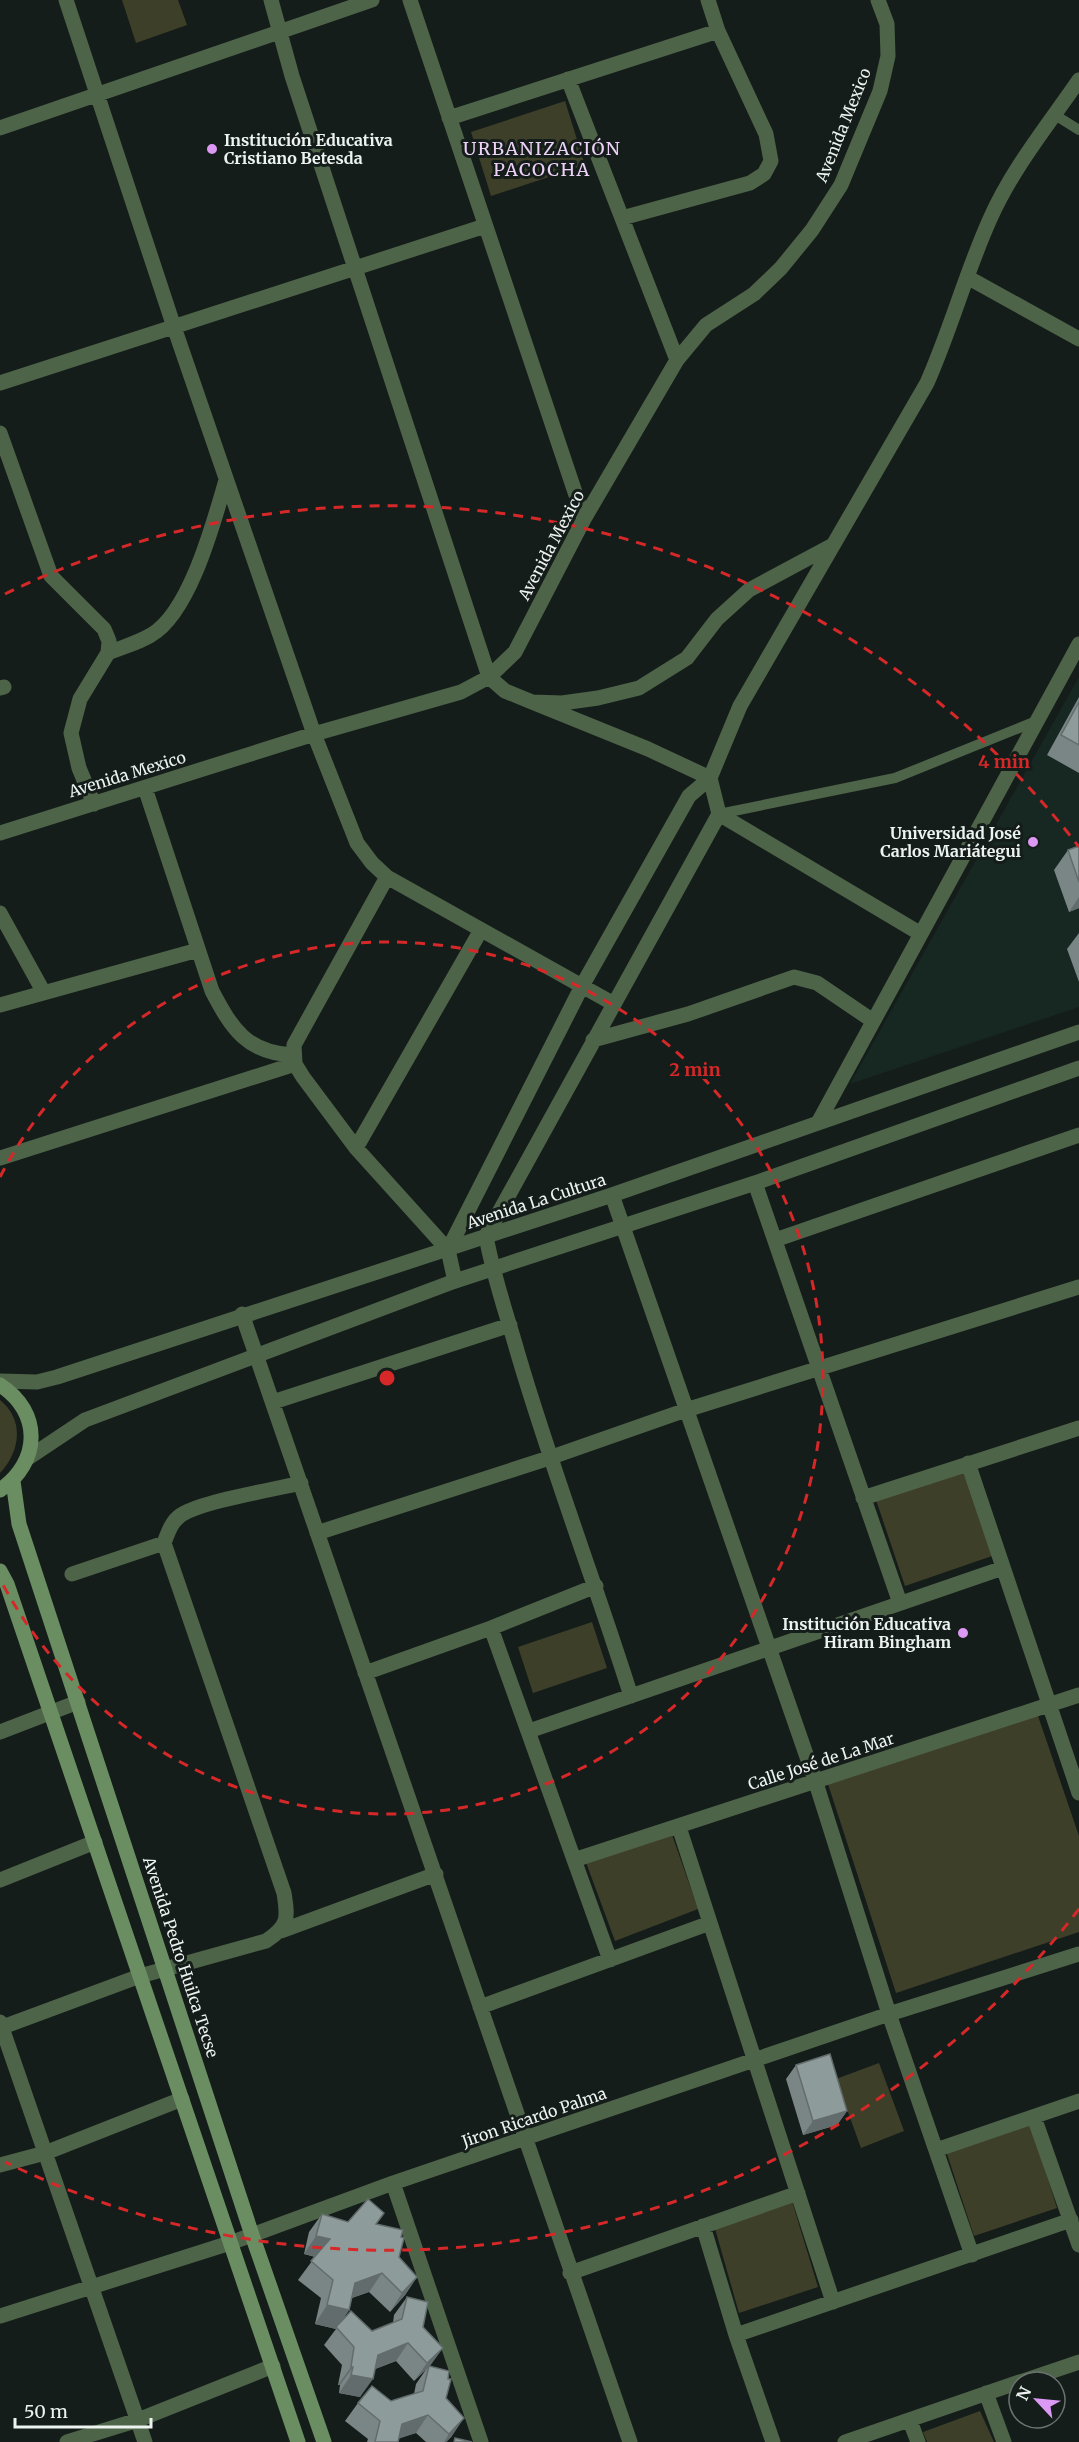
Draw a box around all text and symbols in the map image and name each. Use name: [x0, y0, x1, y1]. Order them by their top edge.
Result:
street label: Avenida Mexico: [811, 65, 875, 186]
place label: Institución Educativa Cristiano Betesda: [224, 130, 393, 168]
district label: URBANIZACIÓN PACOCHA: [463, 137, 621, 181]
marker: Institución Educativa Cristiano Betesda: [205, 142, 219, 156]
street label: Avenida Mexico: [513, 487, 588, 604]
street label: Avenida Mexico: [65, 747, 188, 802]
text: 4 min: [978, 750, 1030, 773]
place label: Universidad José Carlos Mariátegui: [880, 823, 1022, 861]
marker: Universidad José Carlos Mariátegui: [1026, 835, 1040, 849]
text: 2 min: [669, 1058, 721, 1081]
street label: Avenida La Cultura: [463, 1169, 608, 1233]
centre of rings: [377, 1368, 397, 1388]
place label: Institución Educativa Hiram Bingham: [782, 1614, 951, 1652]
marker: Institución Educativa Hiram Bingham: [956, 1626, 970, 1640]
street label: Calle José de La Mar: [745, 1728, 897, 1794]
street label: Avenida Pedro Huilca Tecse: [139, 1853, 223, 2060]
street label: Jiron Ricardo Palma: [458, 2083, 609, 2151]
north arrow: [1007, 2370, 1067, 2430]
text: N: [1012, 2383, 1035, 2403]
scale bar: [15, 2391, 152, 2429]
text: 50 m: [24, 2400, 68, 2423]

